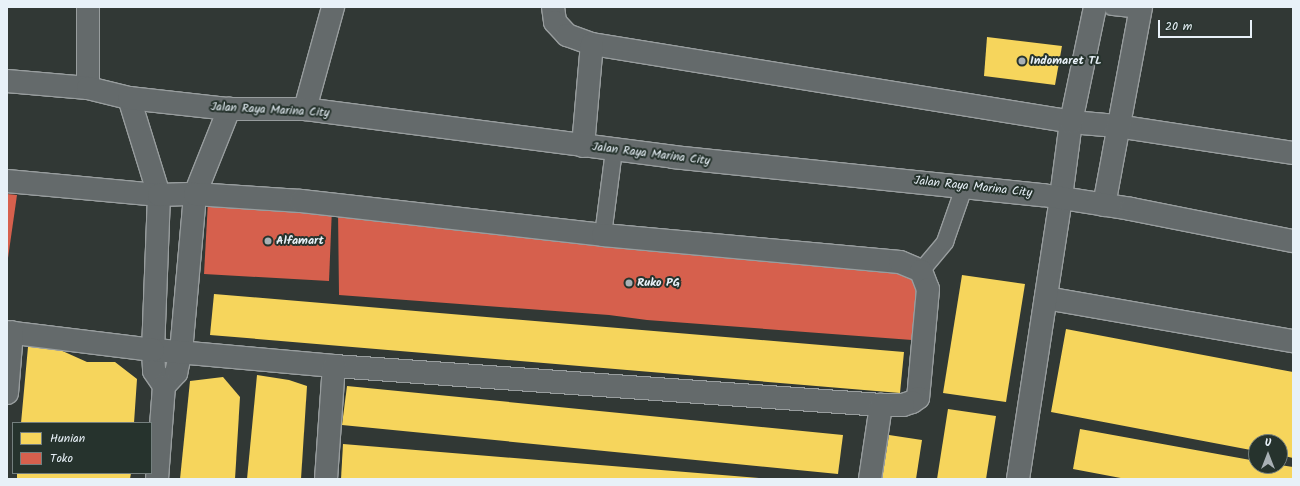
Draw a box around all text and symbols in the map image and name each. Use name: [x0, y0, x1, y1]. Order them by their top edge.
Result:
scale bar: [1160, 12, 1254, 38]
text: 20 m: [1165, 17, 1192, 36]
place label: Indomaret TL: [1030, 54, 1102, 68]
marker: Indomaret TL: [1017, 56, 1027, 66]
street label: Jalan Raya Marina City: [210, 100, 330, 120]
street label: Jalan Raya Marina City: [591, 140, 711, 168]
street label: Jalan Raya Marina City: [913, 174, 1033, 200]
place label: Alfamart: [276, 234, 324, 248]
marker: Alfamart: [263, 236, 273, 246]
place label: Ruko PG: [637, 276, 680, 290]
marker: Ruko PG: [624, 278, 634, 288]
legend: [12, 422, 152, 474]
text: Hunian: [50, 429, 85, 448]
north arrow: [1248, 434, 1288, 474]
text: U: [1265, 434, 1271, 452]
text: Toko: [50, 449, 73, 468]

